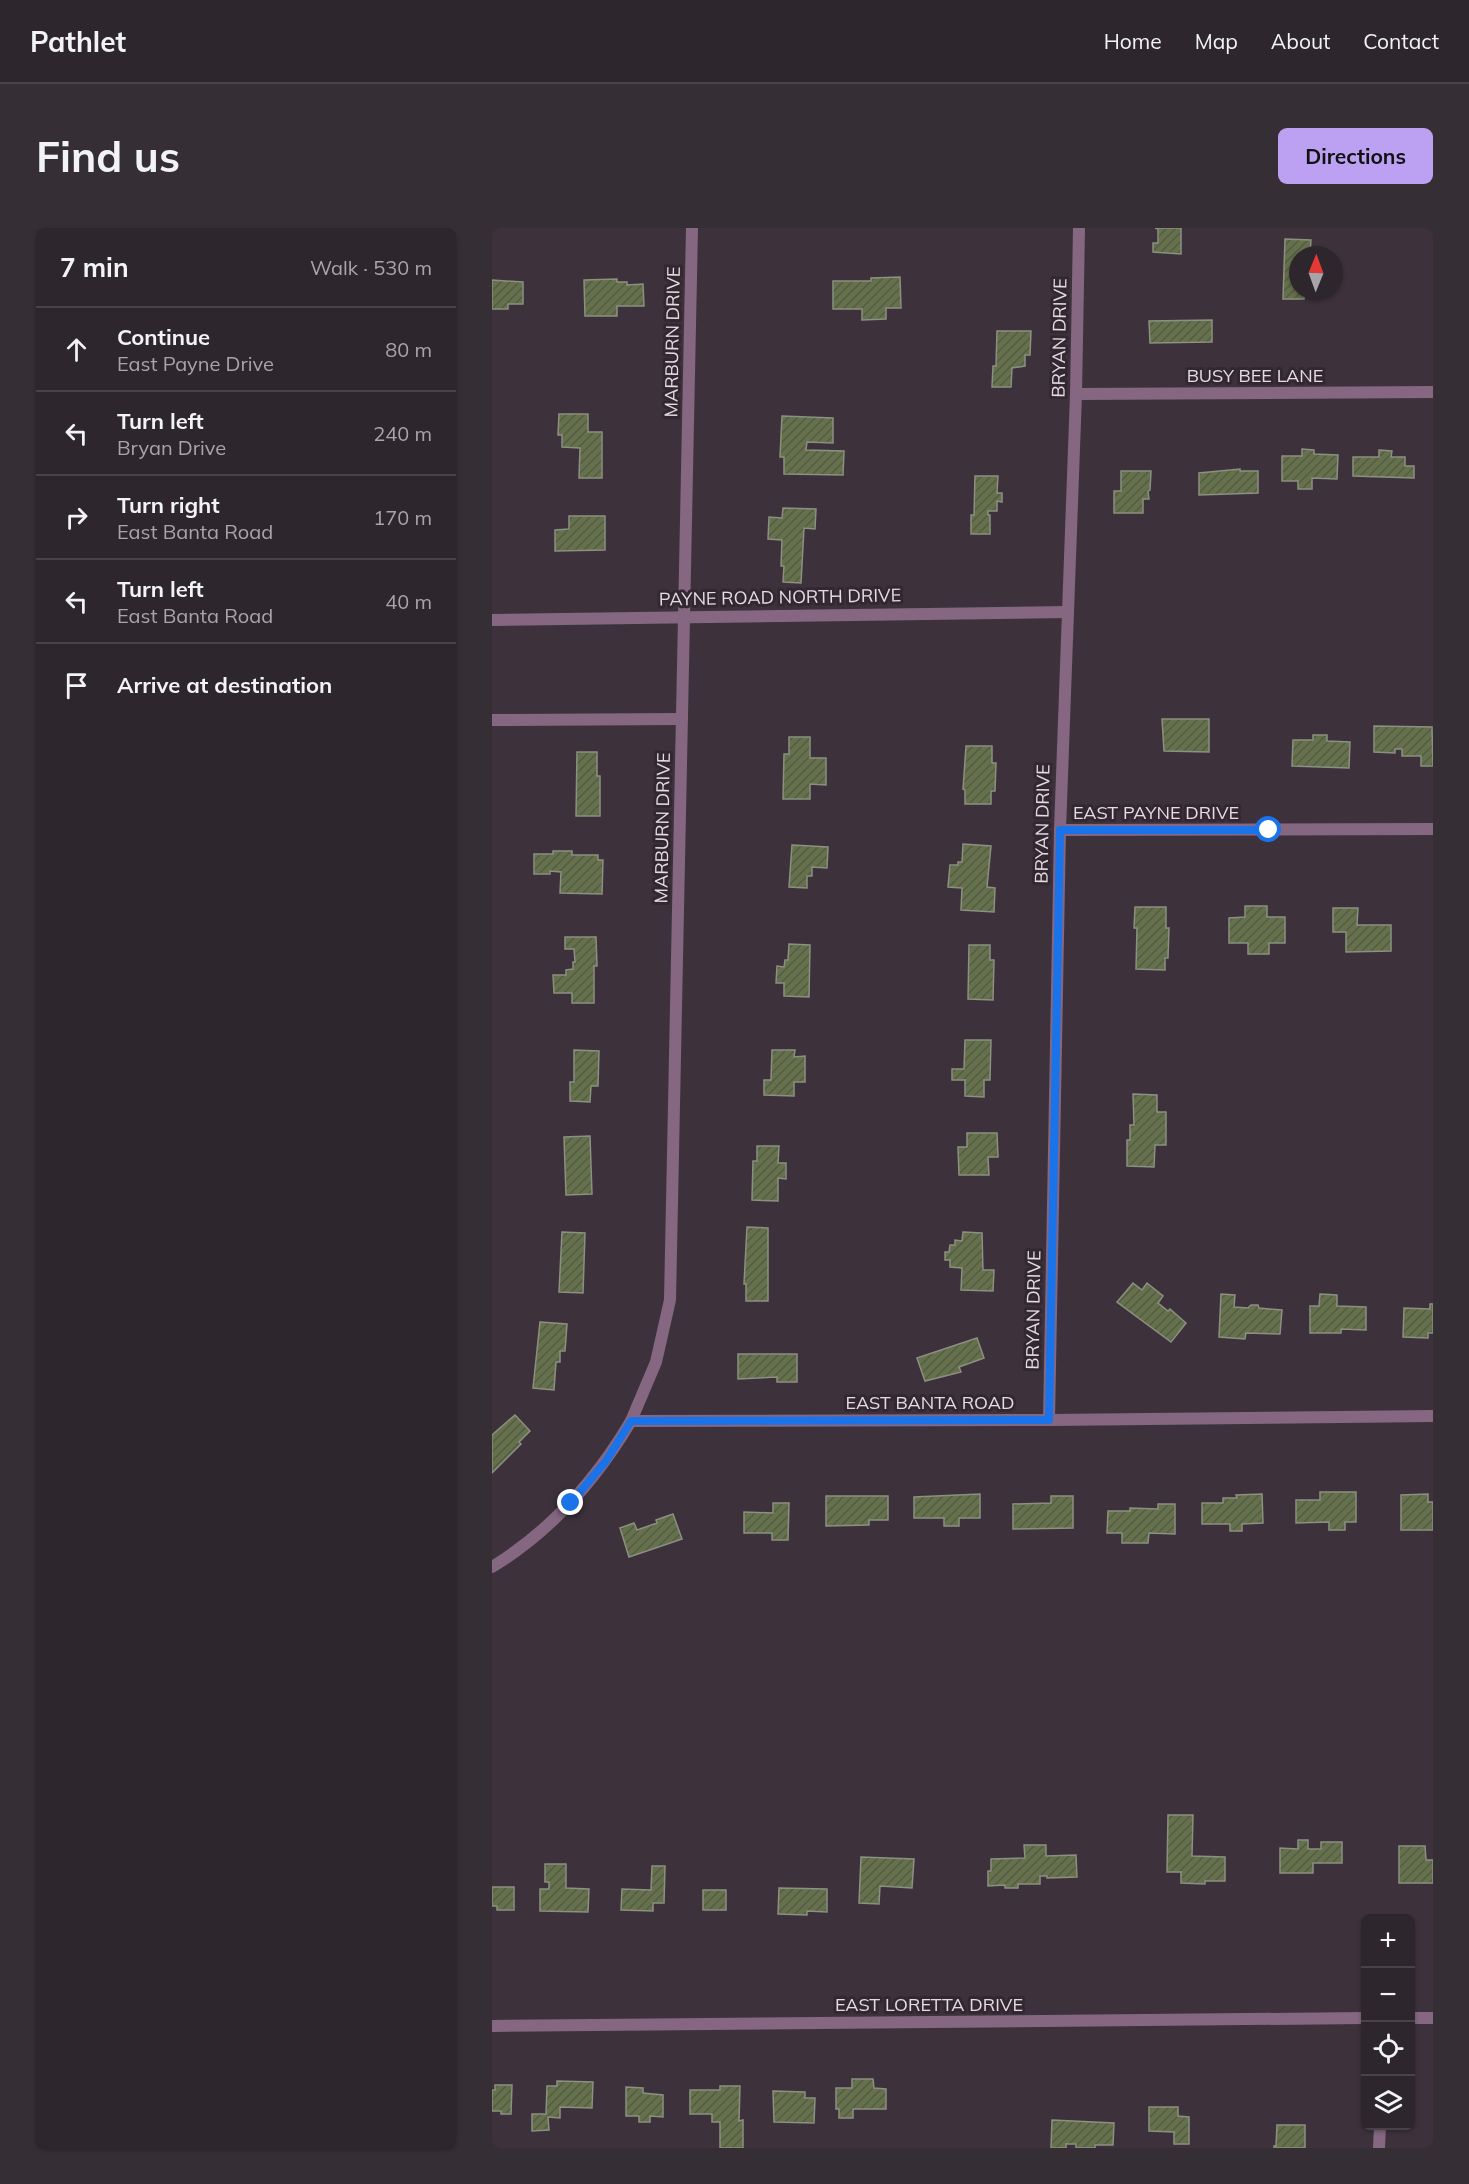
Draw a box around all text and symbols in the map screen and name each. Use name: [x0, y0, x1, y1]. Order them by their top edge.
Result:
text: Pathlet: [30, 24, 126, 59]
text: Home: [1104, 28, 1162, 54]
text: Map: [1195, 28, 1238, 54]
text: About: [1271, 28, 1330, 54]
text: Contact: [1363, 28, 1439, 54]
button: Directions: [1278, 128, 1433, 184]
text: Find us: [36, 130, 180, 183]
north arrow: [1289, 246, 1343, 300]
text: 7 min: [60, 251, 129, 284]
text: Walk · 530 m: [310, 255, 432, 280]
street label: MARBURN DRIVE: [659, 266, 685, 418]
street label: BRYAN DRIVE: [1046, 278, 1072, 398]
text: Continue: [117, 323, 210, 351]
icon: ahead: [60, 333, 93, 366]
text: 80 m: [385, 337, 432, 362]
text: East Payne Drive: [117, 351, 274, 376]
street label: BUSY BEE LANE: [1187, 364, 1323, 387]
text: Turn left: [117, 407, 204, 435]
icon: left: [60, 417, 93, 450]
text: 240 m: [373, 421, 432, 446]
text: Bryan Drive: [117, 435, 226, 460]
text: Turn right: [117, 491, 220, 519]
icon: right: [60, 501, 93, 534]
text: 170 m: [373, 505, 432, 530]
text: East Banta Road: [117, 519, 273, 544]
text: Turn left: [117, 575, 204, 603]
street label: PAYNE ROAD NORTH DRIVE: [659, 583, 901, 611]
icon: left: [60, 585, 93, 618]
text: 40 m: [385, 589, 432, 614]
text: East Banta Road: [117, 603, 273, 628]
icon: arrive: [60, 669, 93, 702]
text: Arrive at destination: [117, 671, 332, 699]
street label: MARBURN DRIVE: [649, 752, 675, 904]
street label: BRYAN DRIVE: [1029, 764, 1055, 884]
street label: EAST PAYNE DRIVE: [1073, 801, 1239, 824]
route start: [1255, 816, 1281, 842]
street label: BRYAN DRIVE: [1020, 1250, 1046, 1370]
street label: EAST BANTA ROAD: [846, 1391, 1014, 1414]
route end: [557, 1489, 583, 1515]
map controls: [1361, 1914, 1415, 2130]
button: +: [1361, 1914, 1415, 1968]
button: −: [1361, 1968, 1415, 2022]
street label: EAST LORETTA DRIVE: [835, 1993, 1023, 2016]
button: locate: [1361, 2022, 1415, 2076]
button: layers: [1361, 2076, 1415, 2130]

